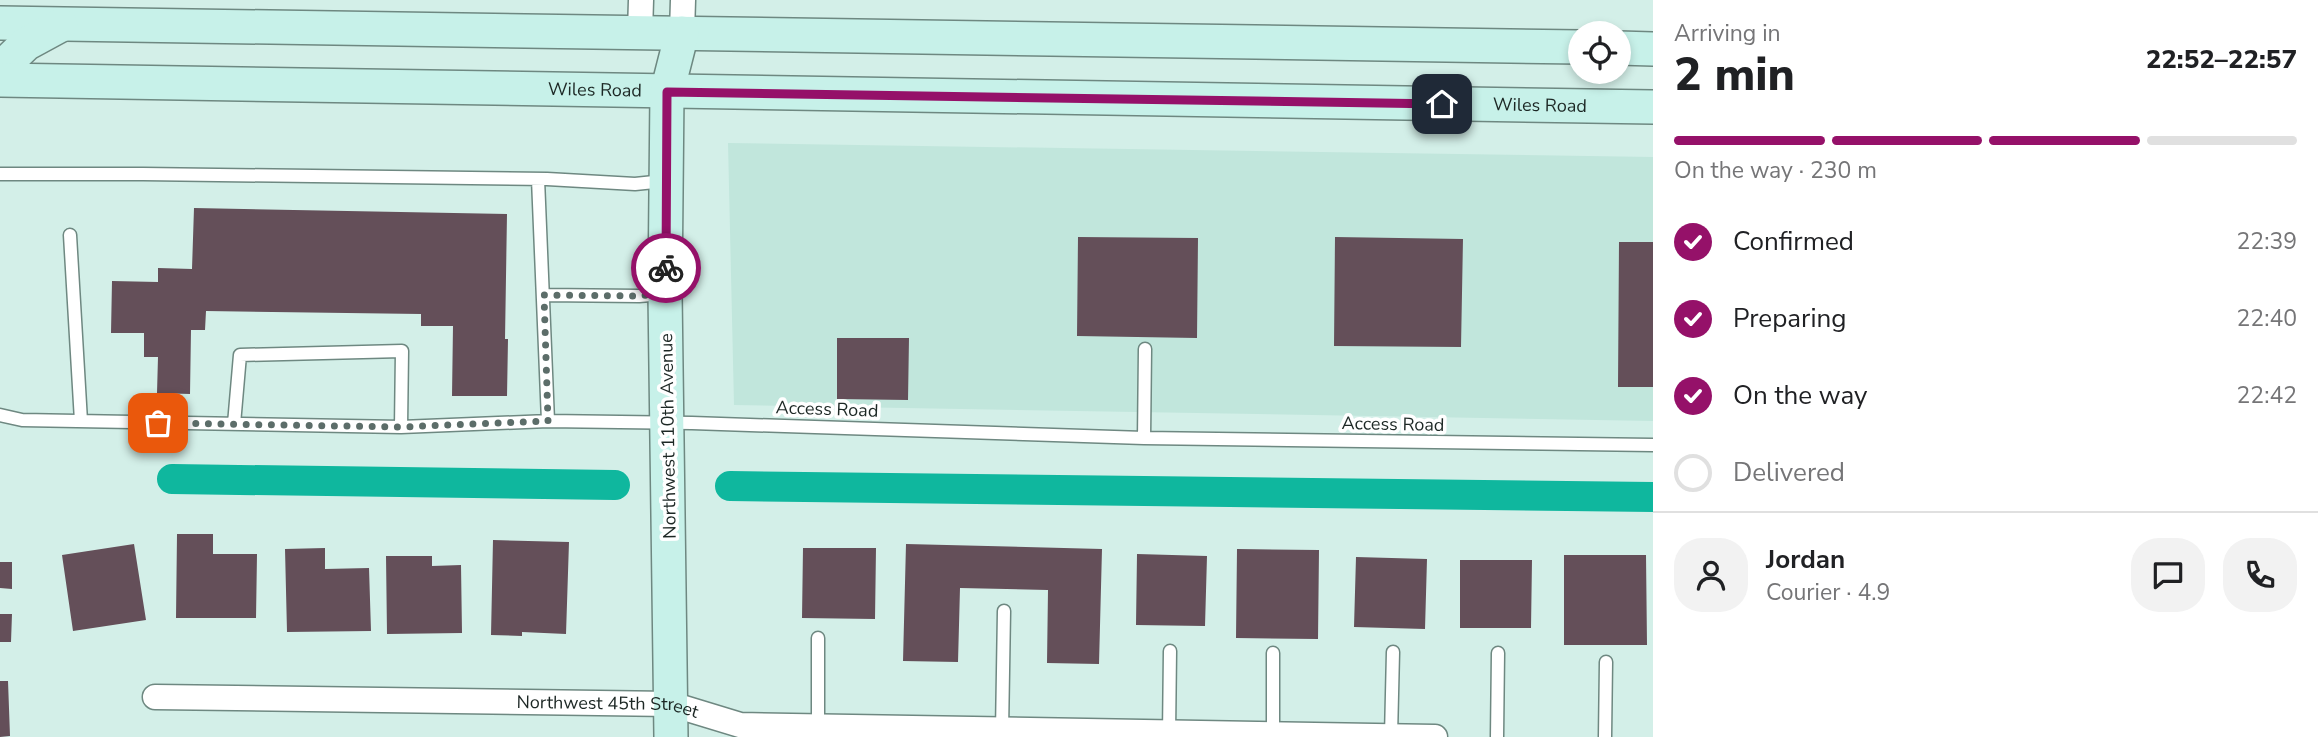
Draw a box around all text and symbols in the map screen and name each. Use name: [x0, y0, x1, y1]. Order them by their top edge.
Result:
text: Arriving in: [1674, 18, 1781, 49]
map controls: [1568, 21, 1631, 84]
button: locate: [1568, 21, 1631, 84]
text: 22:52–22:57: [2146, 42, 2297, 77]
text: 2 min: [1674, 43, 1795, 106]
pin: [1412, 74, 1472, 134]
street label: Wiles Road: [548, 77, 642, 102]
icon: home: [1423, 85, 1461, 123]
street label: Wiles Road: [1493, 92, 1587, 118]
text: On the way · 230 m: [1674, 155, 1877, 186]
icon: check: [1674, 223, 1712, 261]
text: Confirmed: [1733, 224, 1854, 259]
text: 22:39: [2237, 226, 2297, 257]
courier: [631, 233, 701, 303]
icon: bike: [647, 249, 685, 287]
icon: check: [1674, 300, 1712, 338]
text: Preparing: [1733, 301, 1846, 336]
text: 22:40: [2237, 303, 2297, 334]
street label: Northwest 110th Avenue: [654, 333, 682, 539]
icon: check: [1674, 377, 1712, 415]
text: On the way: [1733, 378, 1867, 413]
text: 22:42: [2237, 380, 2297, 411]
pin: [128, 393, 188, 453]
street label: Access Road: [775, 395, 879, 423]
icon: bag: [139, 404, 177, 442]
street label: Access Road: [1341, 411, 1445, 437]
text: Delivered: [1733, 455, 1845, 490]
button: person: [1674, 538, 1748, 612]
button: chat: [2131, 538, 2205, 612]
button: phone: [2223, 538, 2297, 612]
text: Jordan: [1766, 542, 1845, 577]
text: Courier · 4.9: [1766, 577, 1890, 608]
street label: Northwest 45th Street: [516, 690, 702, 724]

